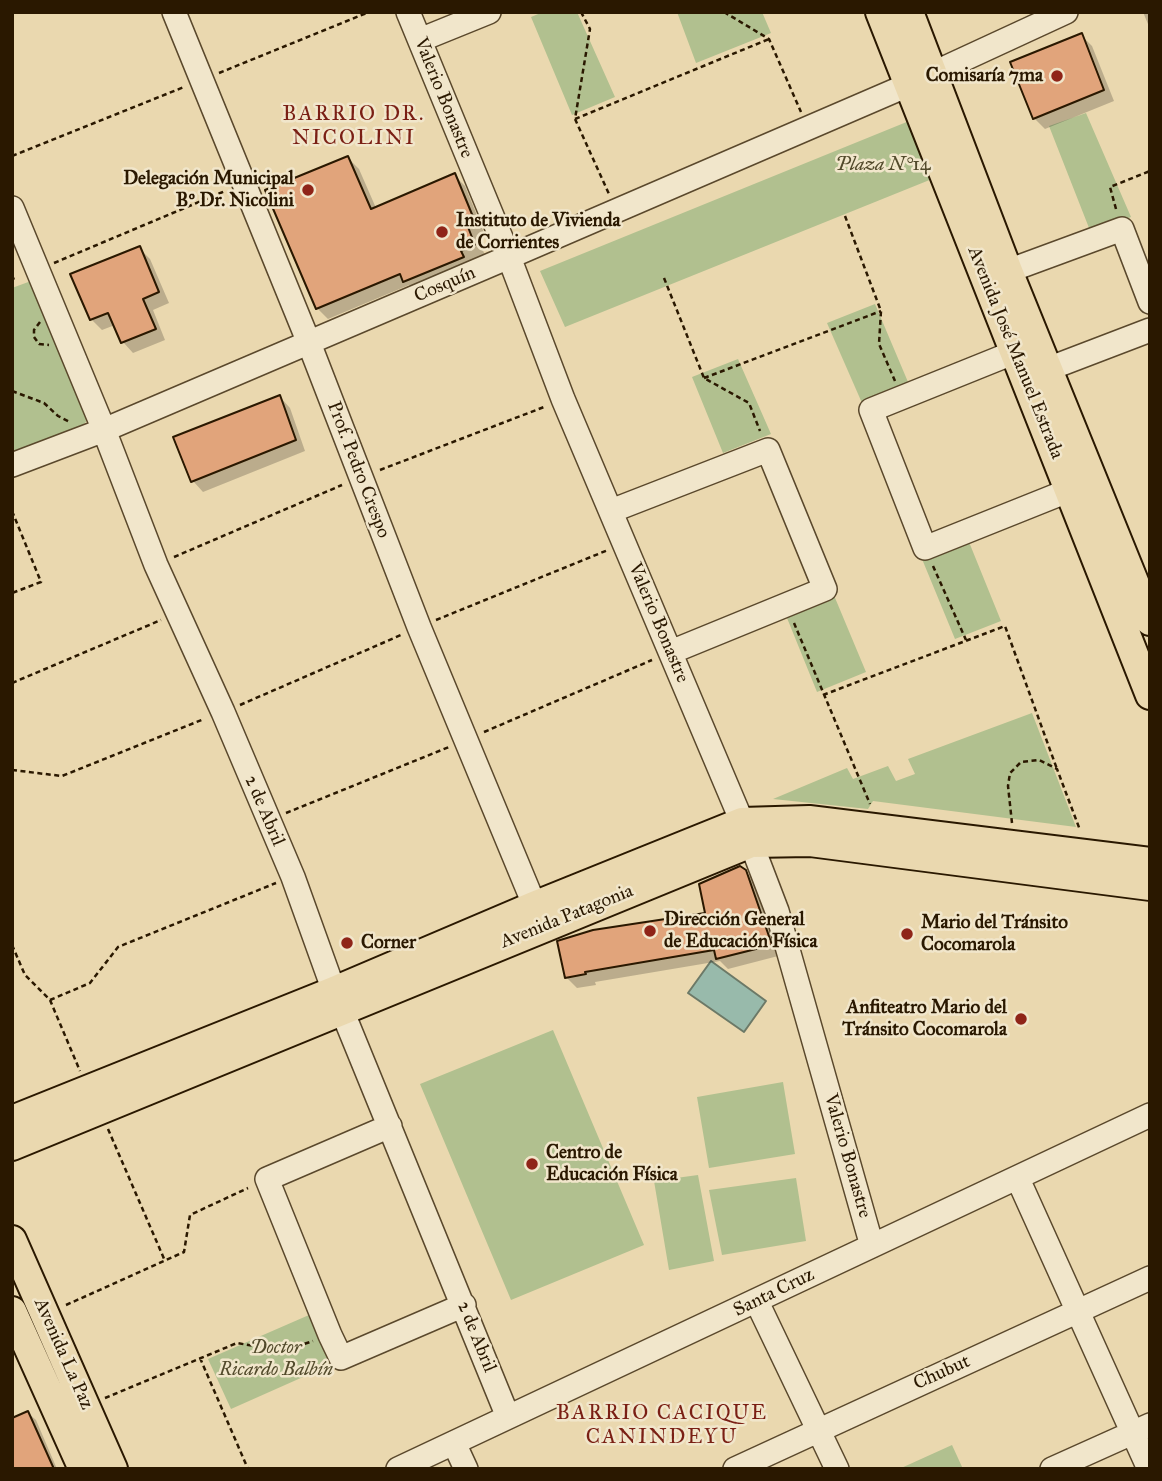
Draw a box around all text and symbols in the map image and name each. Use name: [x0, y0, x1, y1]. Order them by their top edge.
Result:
street label: Valerio Bonastre: [408, 34, 478, 162]
place label: Comisaría 7ma: [926, 65, 1043, 87]
marker: Comisaría 7ma: [1049, 68, 1065, 84]
district label: BARRIO DR. NICOLINI: [284, 102, 424, 152]
park label: Plaza N°14: [836, 154, 930, 176]
place label: Delegación Municipal Bº Dr. Nicolini: [123, 168, 294, 212]
marker: Delegación Municipal Bº Dr. Nicolini: [300, 182, 316, 198]
place label: Instituto de Vivienda de Corrientes: [456, 210, 620, 254]
marker: Instituto de Vivienda de Corrientes: [434, 224, 450, 240]
street label: Avenida José Manuel Estrada: [962, 244, 1068, 462]
street label: Cosquín: [411, 262, 479, 308]
street label: Prof. Pedro Crespo: [321, 398, 395, 542]
street label: Valerio Bonastre: [623, 560, 693, 686]
street label: 2 de Abril: [239, 772, 289, 850]
street label: Avenida Patagonia: [497, 880, 637, 954]
place label: Dirección General de Educación Física: [664, 909, 817, 953]
place label: Mario del Tránsito Cocomarola: [921, 912, 1068, 956]
marker: Dirección General de Educación Física: [642, 923, 658, 939]
marker: Mario del Tránsito Cocomarola: [899, 926, 915, 942]
place label: Corner: [361, 932, 416, 954]
marker: Corner: [339, 935, 355, 951]
place label: Anfiteatro Mario del Tránsito Cocomarola: [842, 997, 1007, 1041]
marker: Anfiteatro Mario del Tránsito Cocomarola: [1013, 1011, 1029, 1027]
street label: Valerio Bonastre: [818, 1091, 876, 1221]
place label: Centro de Educación Física: [546, 1142, 678, 1186]
marker: Centro de Educación Física: [524, 1156, 540, 1172]
street label: Santa Cruz: [730, 1264, 818, 1322]
street label: Avenida La Paz: [28, 1295, 98, 1413]
street label: 2 de Abril: [451, 1298, 501, 1376]
park label: Doctor Ricardo Balbín: [219, 1337, 333, 1381]
street label: Chubut: [910, 1350, 974, 1396]
district label: BARRIO CACIQUE CANINDEYU: [558, 1401, 766, 1451]

